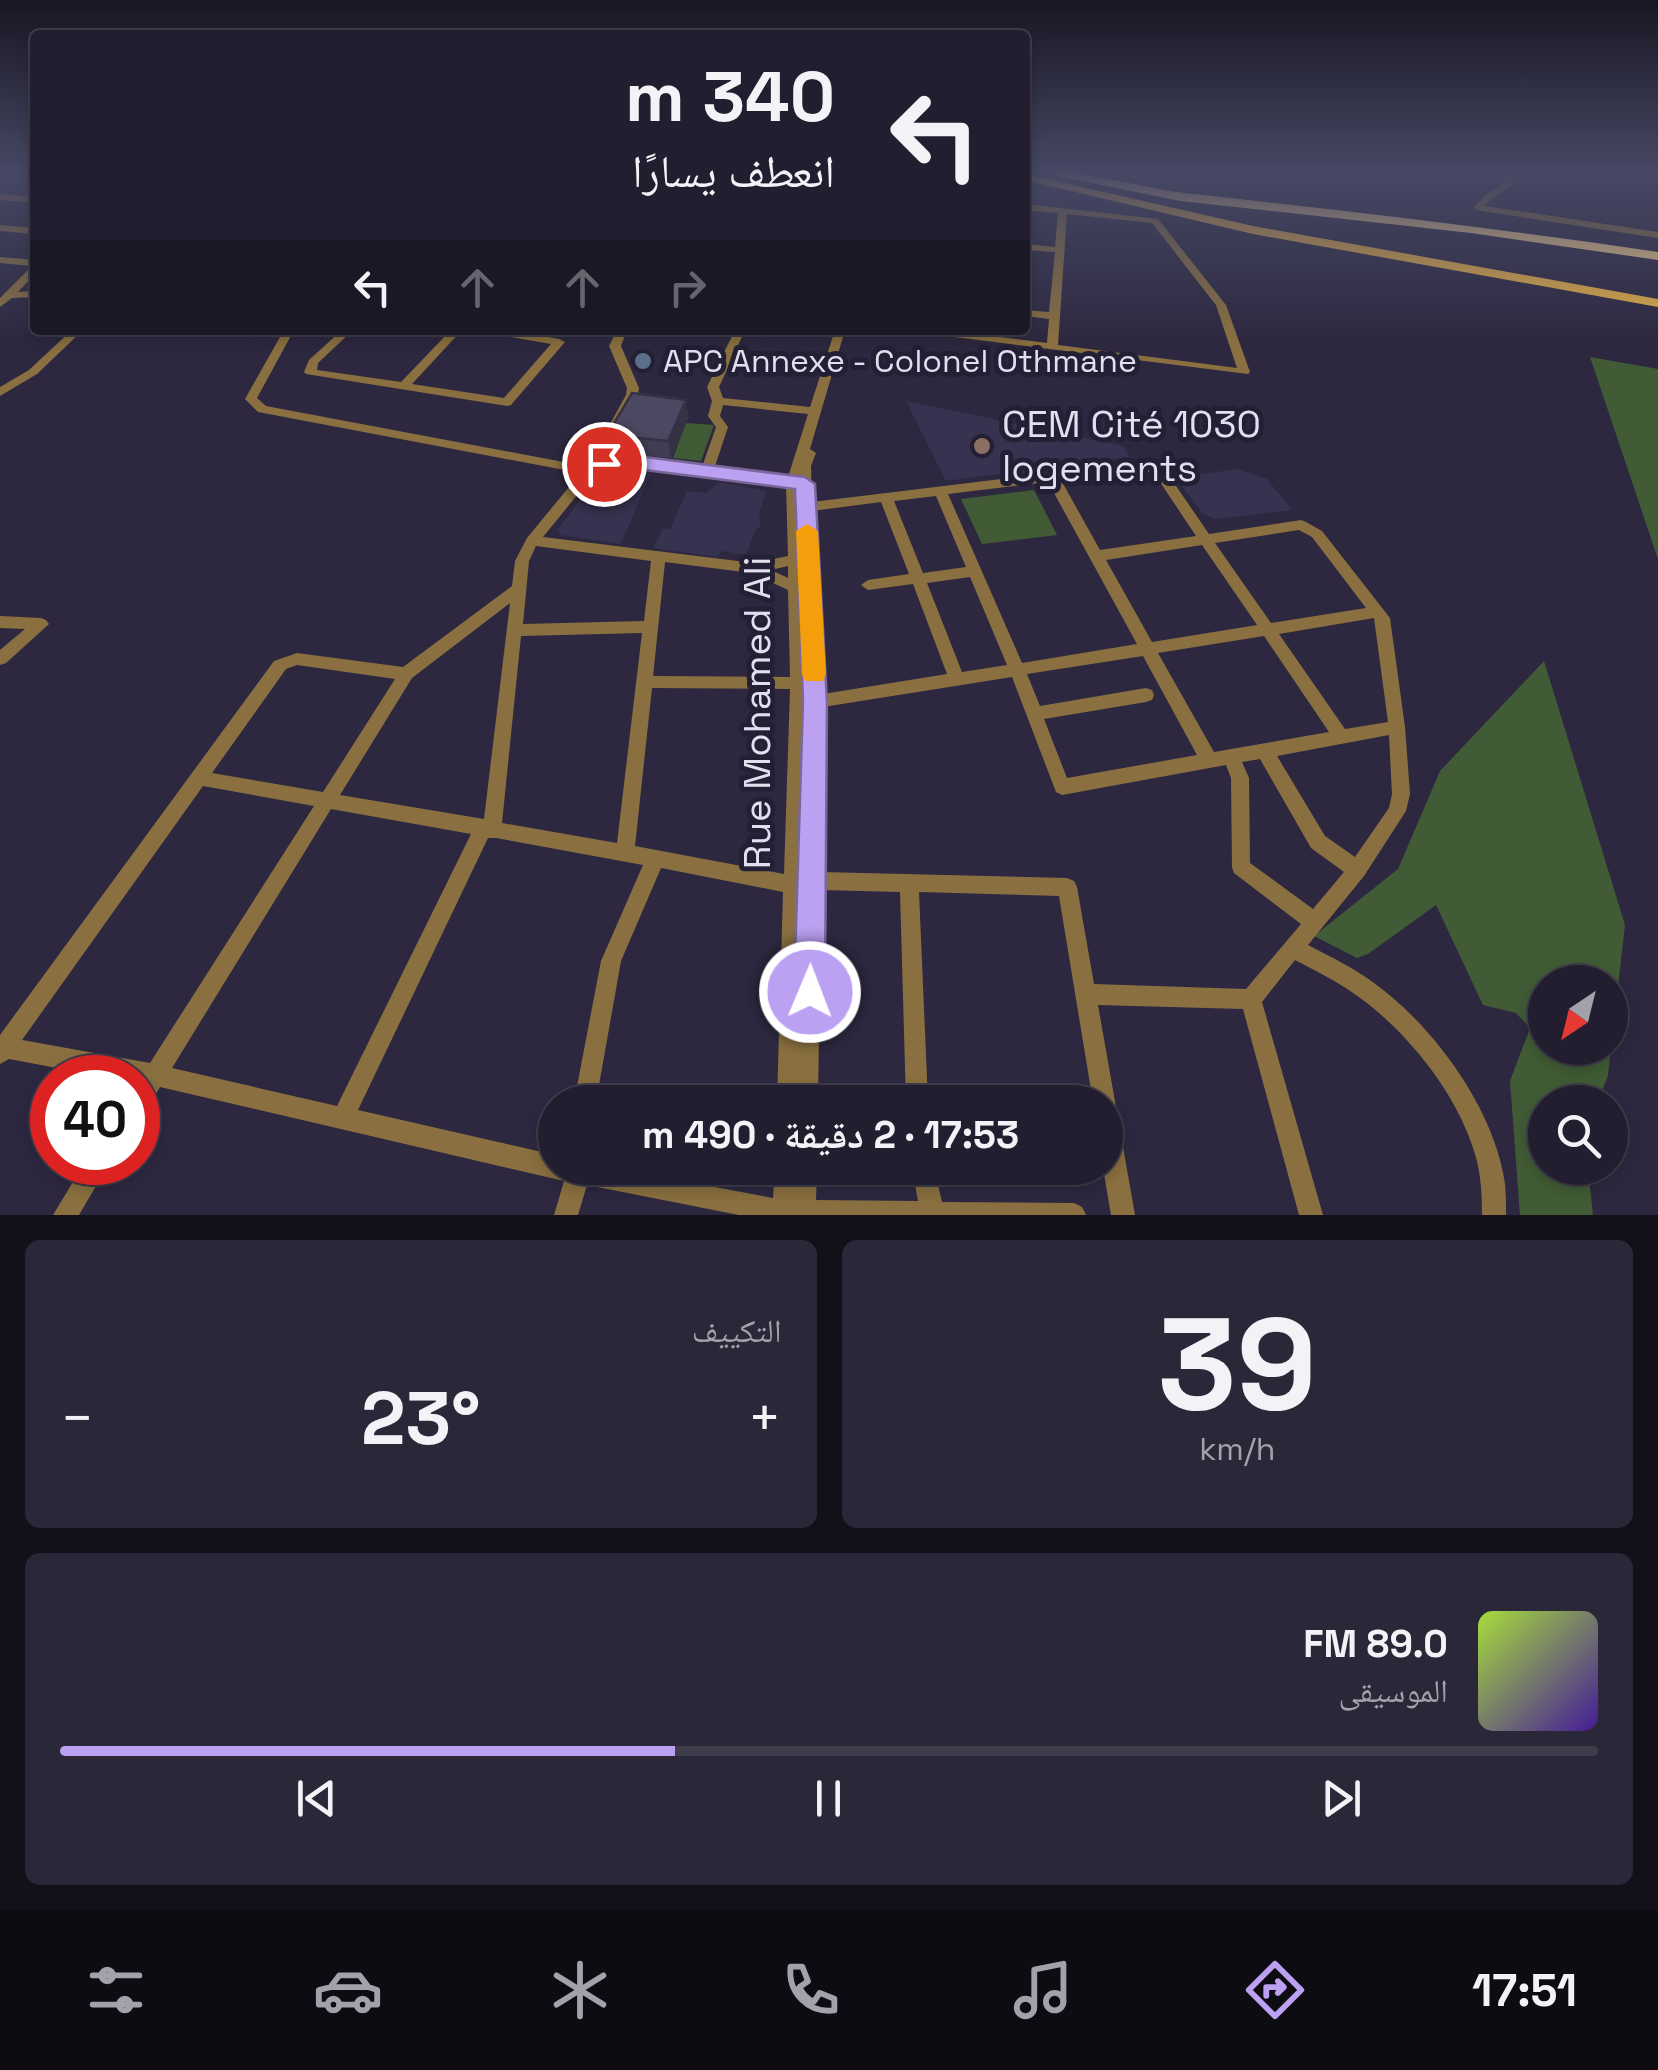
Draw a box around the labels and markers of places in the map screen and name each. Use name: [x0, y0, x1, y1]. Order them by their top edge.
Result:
place label: APC Annexe - Colonel Othmane: [663, 341, 1137, 381]
marker: APC Annexe - Colonel Othmane: [632, 350, 654, 372]
place label: CEM Cité 1030 logements: [1002, 400, 1261, 492]
pin: [562, 422, 647, 507]
marker: CEM Cité 1030 logements: [971, 435, 993, 457]

